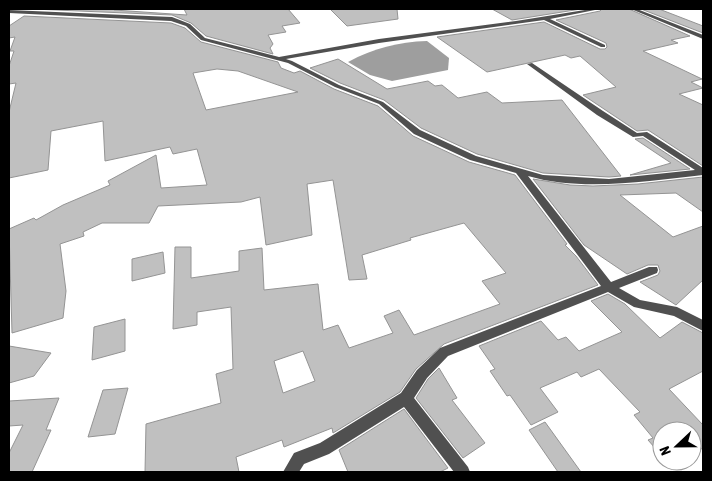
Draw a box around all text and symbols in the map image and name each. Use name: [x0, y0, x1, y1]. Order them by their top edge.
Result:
north arrow: [652, 421, 702, 471]
text: N: [656, 444, 674, 458]

